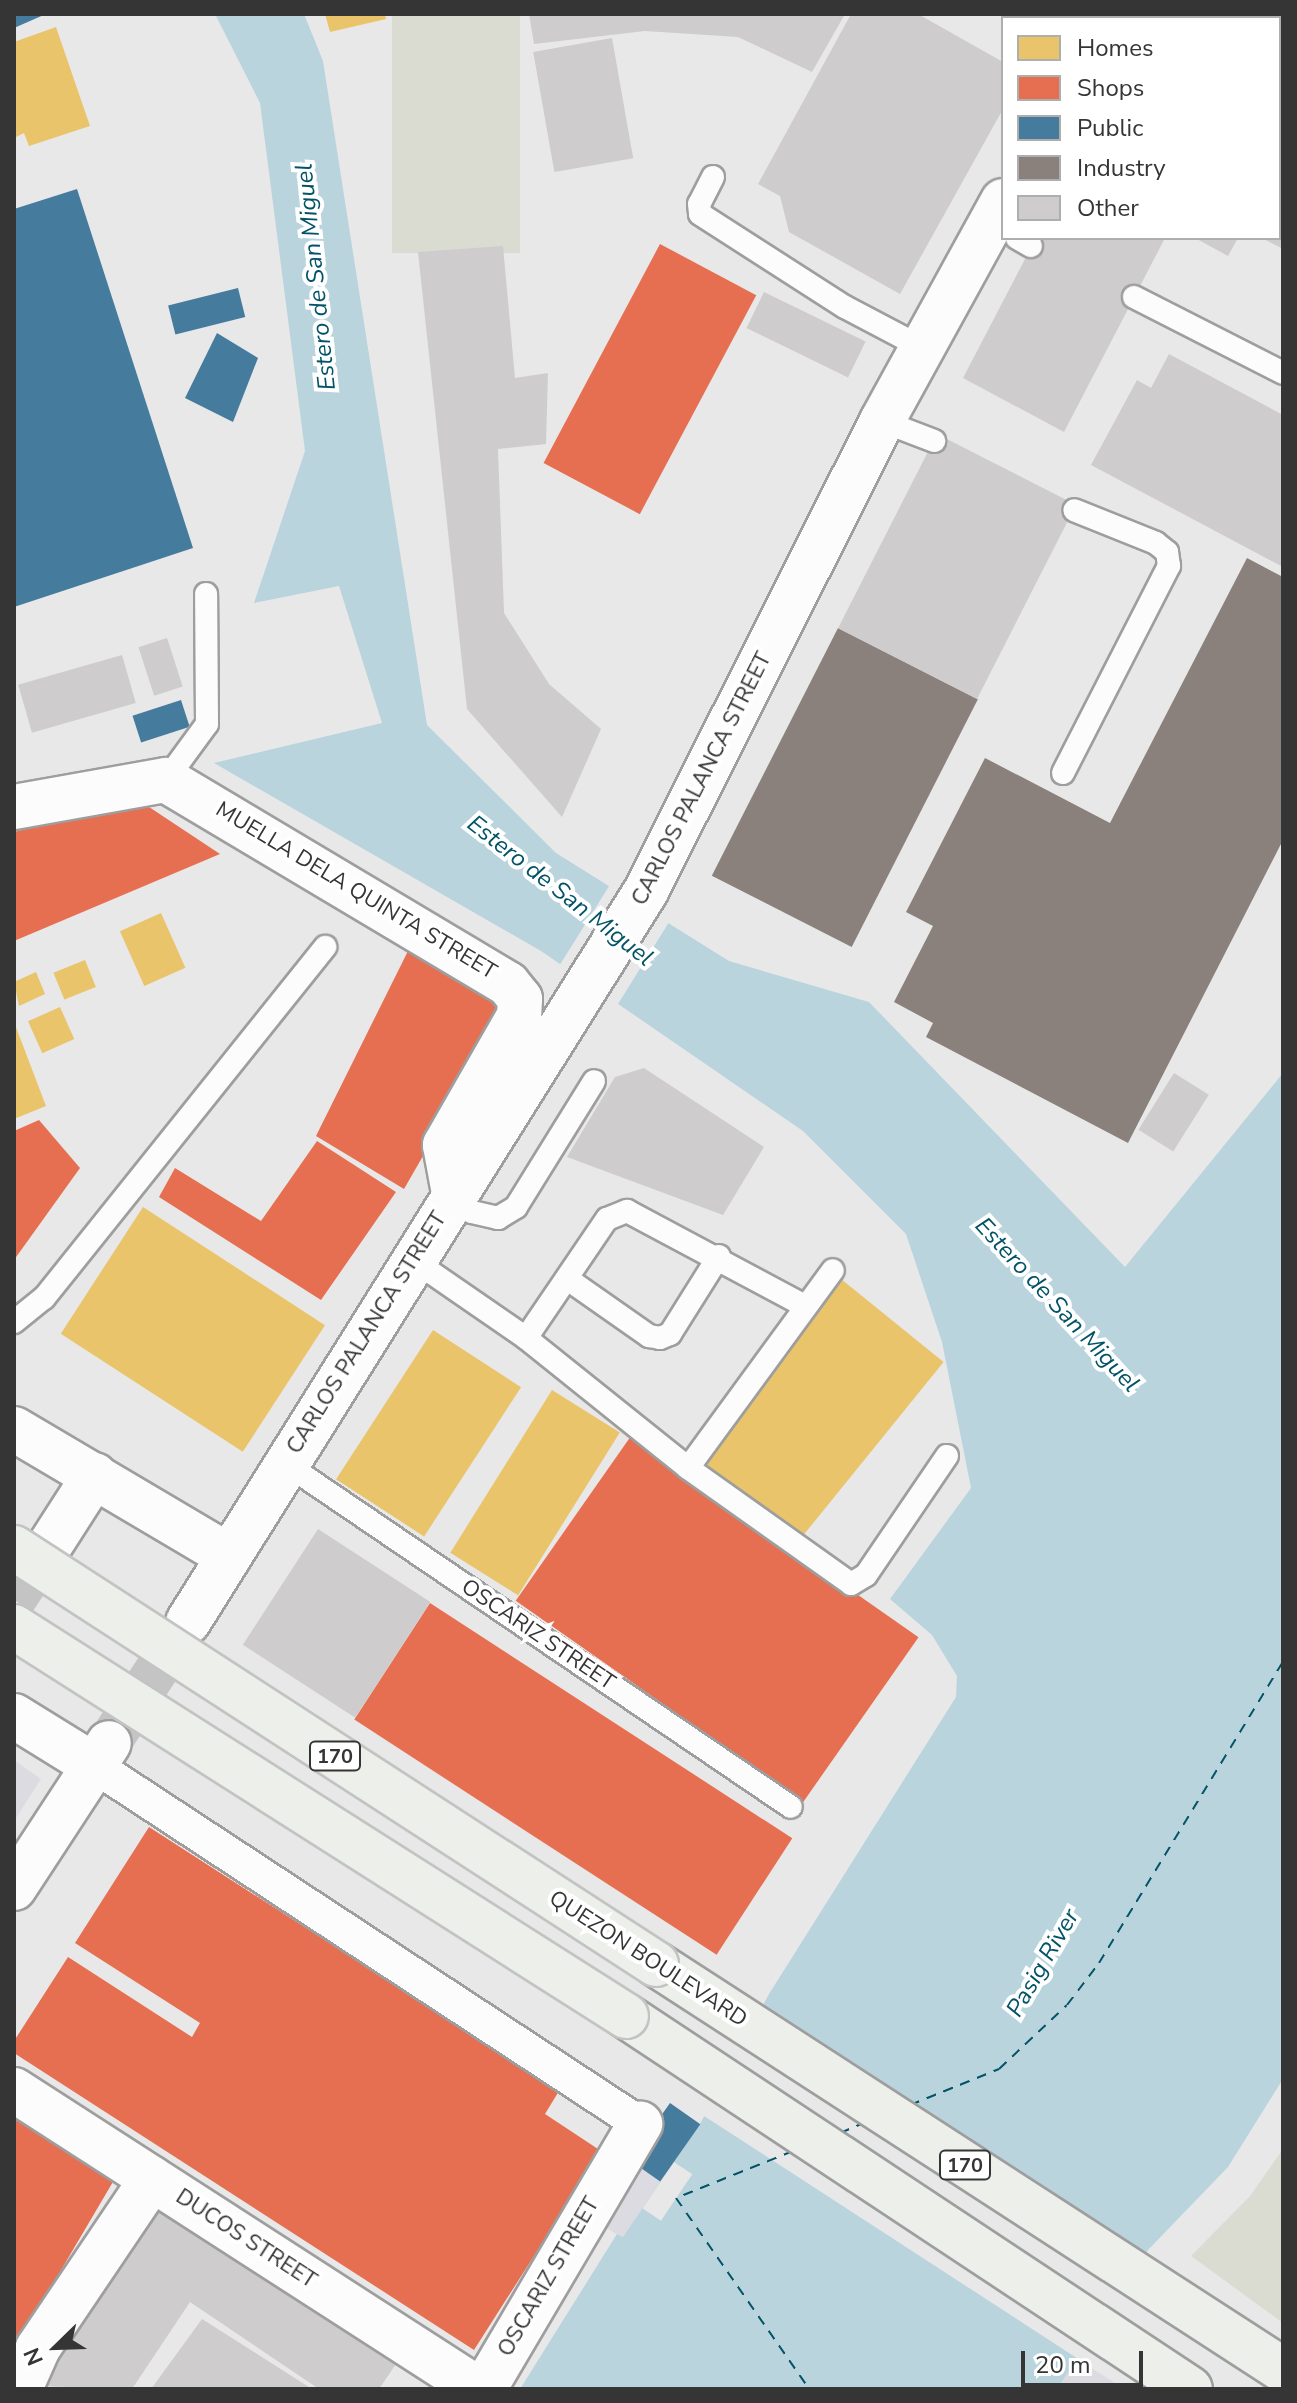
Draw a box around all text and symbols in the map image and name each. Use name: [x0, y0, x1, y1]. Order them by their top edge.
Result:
legend: [1001, 16, 1281, 240]
text: Homes: [1077, 32, 1153, 64]
text: Shops: [1077, 72, 1144, 104]
text: Public: [1077, 112, 1143, 144]
text: Industry: [1077, 152, 1166, 184]
water label: Estero de San Miguel: [290, 162, 342, 392]
text: Other: [1077, 192, 1139, 224]
street label: CARLOS PALANCA STREET: [627, 648, 777, 910]
street label: MUELLA DELA QUINTA STREET: [211, 797, 501, 985]
water label: Estero de San Miguel: [461, 809, 659, 973]
street label: CARLOS PALANCA STREET: [281, 1207, 453, 1459]
water label: Estero de San Miguel: [969, 1212, 1145, 1398]
street label: OSCARIZ STREET: [456, 1574, 620, 1696]
road number: 170: [309, 1740, 361, 1772]
street label: QUEZON BOULEVARD: [544, 1885, 752, 2033]
water label: Pasig River: [1001, 1904, 1085, 2022]
road number: 170: [939, 2149, 991, 2181]
street label: DUCOS STREET: [171, 2184, 321, 2294]
street label: OSCARIZ STREET: [493, 2193, 605, 2361]
north arrow: [16, 2307, 96, 2387]
scale bar: [1025, 2335, 1147, 2385]
text: N: [17, 2343, 51, 2370]
text: 20 m: [1035, 2349, 1091, 2381]

